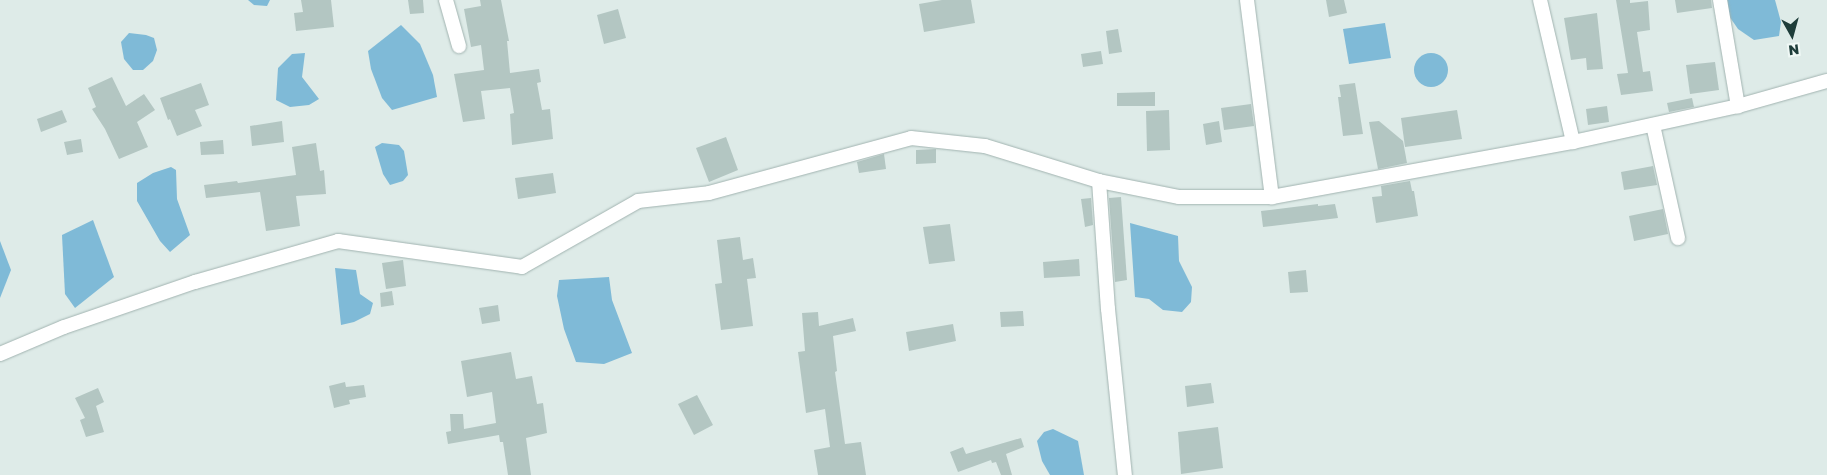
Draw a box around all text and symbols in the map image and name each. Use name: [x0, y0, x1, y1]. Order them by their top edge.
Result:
north arrow: [1767, 10, 1817, 60]
text: N: [1788, 41, 1800, 59]

